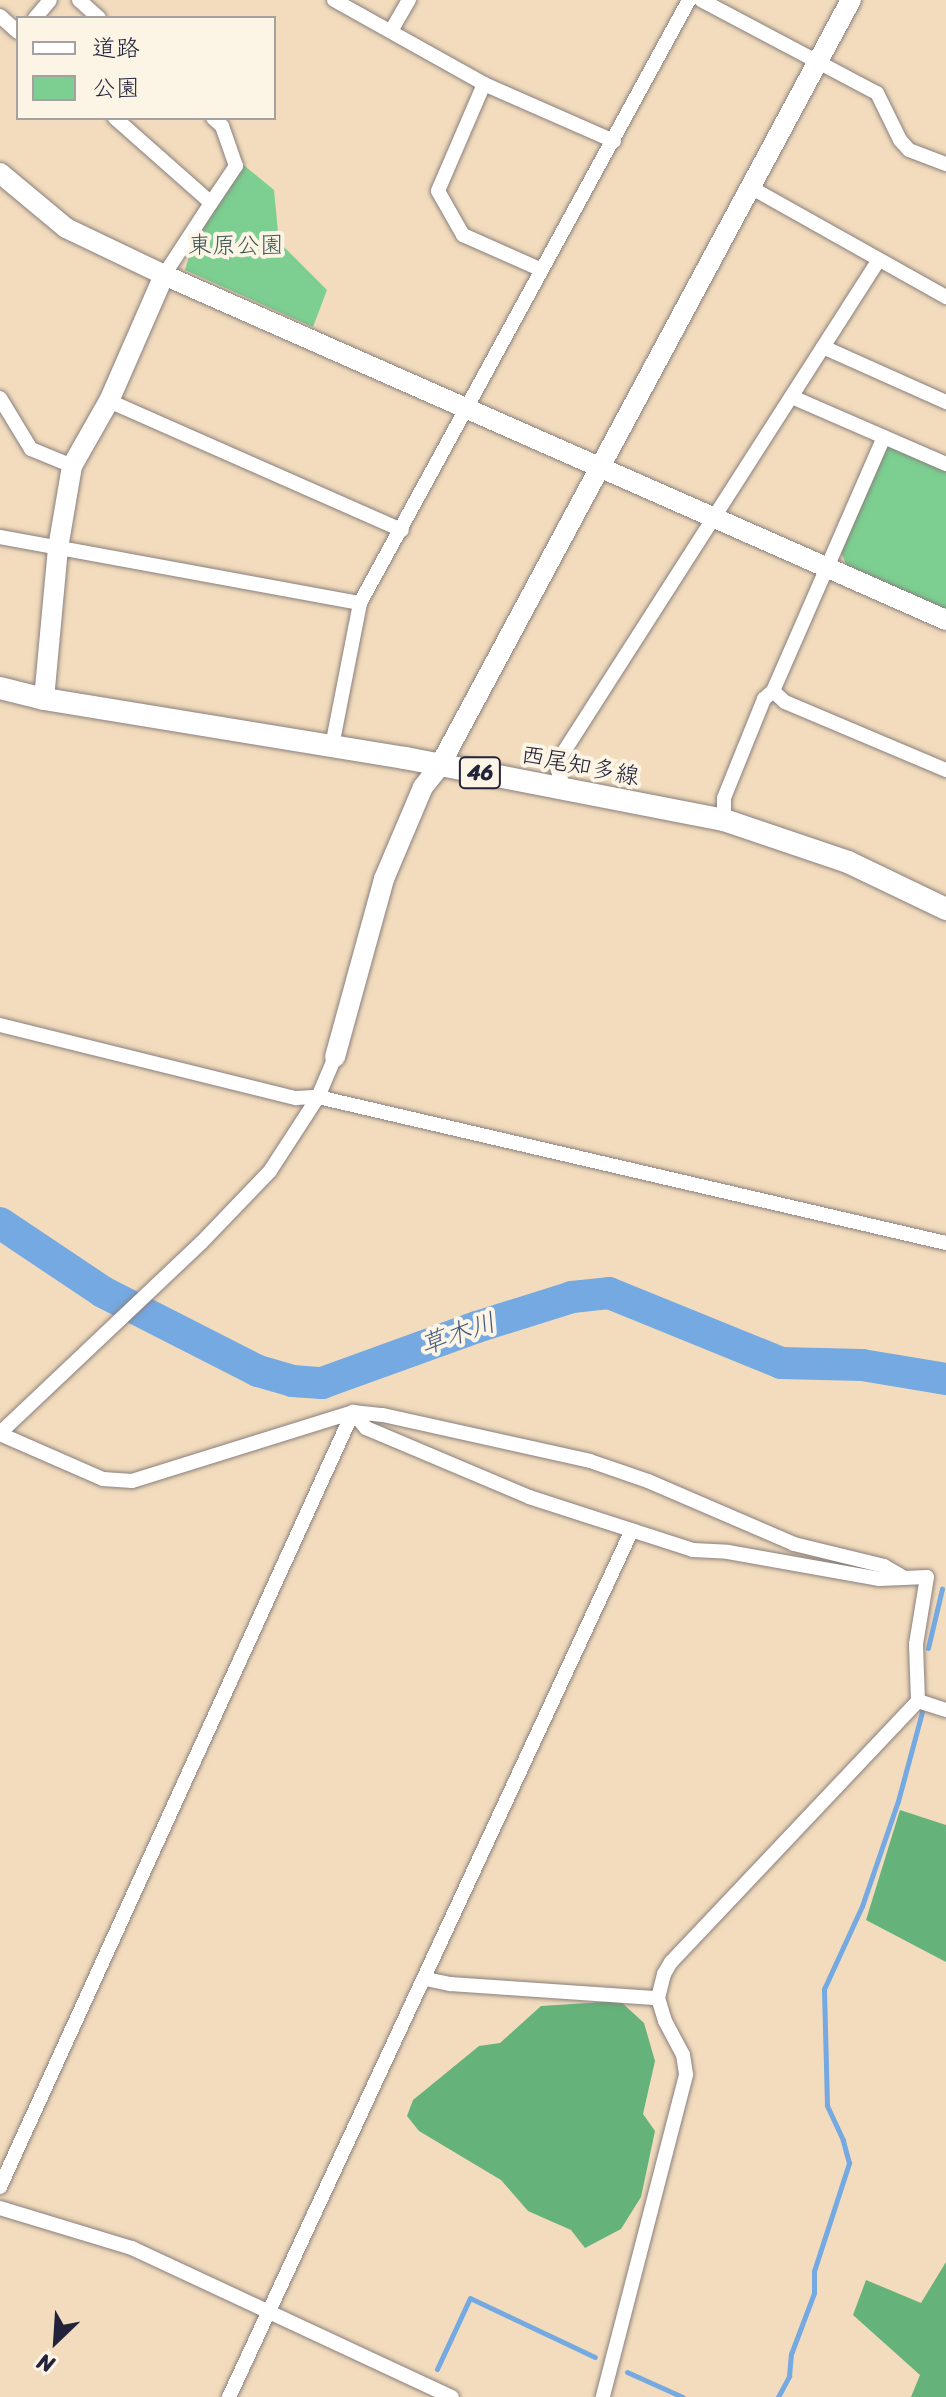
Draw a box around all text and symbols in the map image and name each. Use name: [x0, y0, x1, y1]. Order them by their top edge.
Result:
legend: [16, 16, 276, 120]
text: 道路: [92, 27, 140, 69]
text: 公園: [92, 67, 140, 109]
park label: 東原公園: [188, 232, 284, 260]
street label: 西尾知多線: [518, 740, 642, 792]
road number: 46: [458, 755, 502, 791]
water label: 草木川: [416, 1307, 500, 1361]
north arrow: [16, 2301, 96, 2381]
text: N: [30, 2342, 61, 2384]

